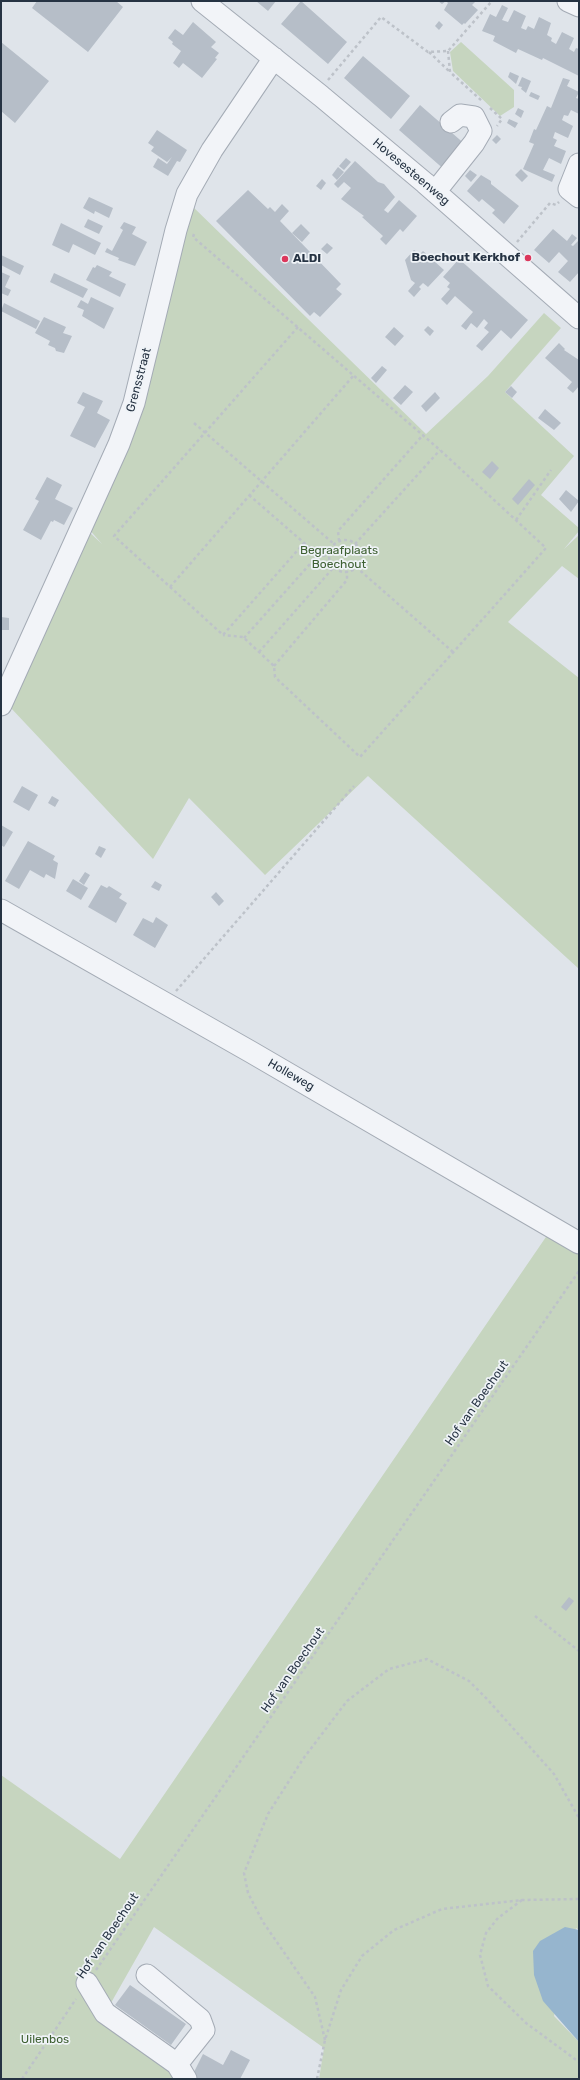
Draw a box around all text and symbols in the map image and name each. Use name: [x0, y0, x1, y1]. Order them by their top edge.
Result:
street label: Hovesesteenweg: [370, 136, 452, 208]
place label: Boechout Kerkhof: [411, 251, 520, 265]
place label: ALDI: [293, 252, 321, 266]
marker: Boechout Kerkhof: [523, 253, 533, 263]
marker: ALDI: [280, 254, 290, 264]
street label: Grensstraat: [124, 346, 154, 414]
park label: Begraafplaats Boechout: [300, 544, 378, 572]
street label: Holleweg: [265, 1056, 317, 1094]
street label: Hof van Boechout: [442, 1358, 512, 1448]
street label: Hof van Boechout: [258, 1625, 328, 1715]
street label: Hof van Boechout: [74, 1890, 142, 1982]
park label: Uilenbos: [21, 2033, 69, 2047]

